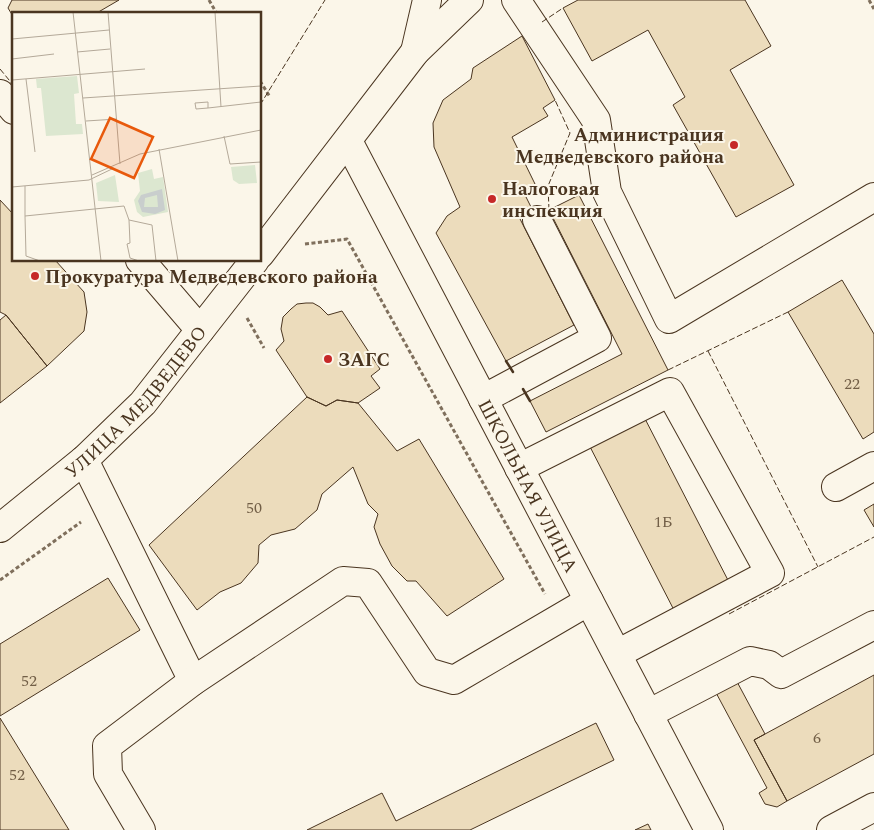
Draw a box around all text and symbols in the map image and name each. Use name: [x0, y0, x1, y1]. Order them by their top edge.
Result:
inset map: [12, 12, 261, 261]
place label: Администрация Медведевского района: [515, 121, 724, 172]
marker: Администрация Медведевского района: [728, 139, 740, 151]
place label: Налоговая инспекция: [502, 175, 603, 226]
marker: Налоговая инспекция: [486, 193, 498, 205]
place label: Прокуратура Медведевского района: [45, 263, 378, 292]
marker: Прокуратура Медведевского района: [29, 270, 41, 282]
street label: УЛИЦА МЕДВЕДЕВО: [59, 320, 215, 486]
place label: ЗАГС: [338, 346, 390, 375]
marker: ЗАГС: [322, 353, 334, 365]
house number: 22: [844, 372, 860, 396]
street label: ШКОЛЬНАЯ УЛИЦА: [470, 394, 585, 578]
house number: 50: [246, 496, 262, 520]
house number: 1Б: [654, 510, 672, 534]
house number: 52: [21, 669, 37, 693]
house number: 6: [813, 726, 821, 750]
house number: 52: [9, 763, 25, 787]

